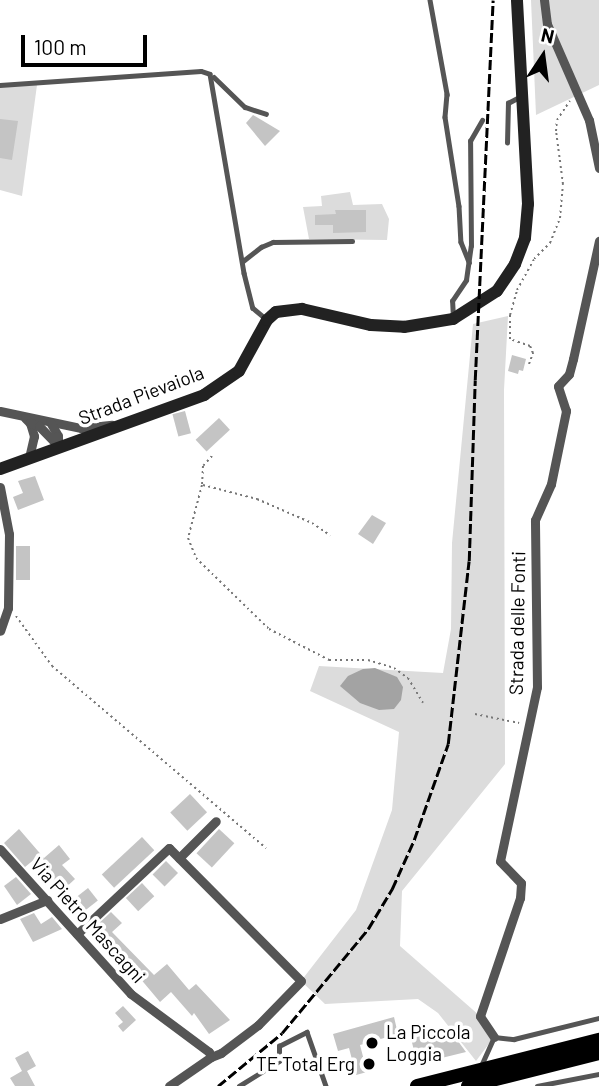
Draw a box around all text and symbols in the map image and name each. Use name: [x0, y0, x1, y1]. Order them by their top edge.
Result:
scale bar: [24, 21, 150, 65]
north arrow: [508, 21, 578, 91]
text: N: [539, 22, 557, 48]
text: 100 m: [34, 34, 87, 59]
street label: Strada Pievaiola: [75, 361, 207, 429]
street label: Strada delle Fonti: [504, 551, 530, 695]
street label: Via Pietro Mascagni: [26, 853, 150, 987]
place label: La Piccola Loggia: [386, 1021, 470, 1065]
marker: La Piccola Loggia: [364, 1035, 380, 1051]
place label: TE Total Erg: [256, 1053, 355, 1075]
marker: TE Total Erg: [361, 1056, 377, 1072]

